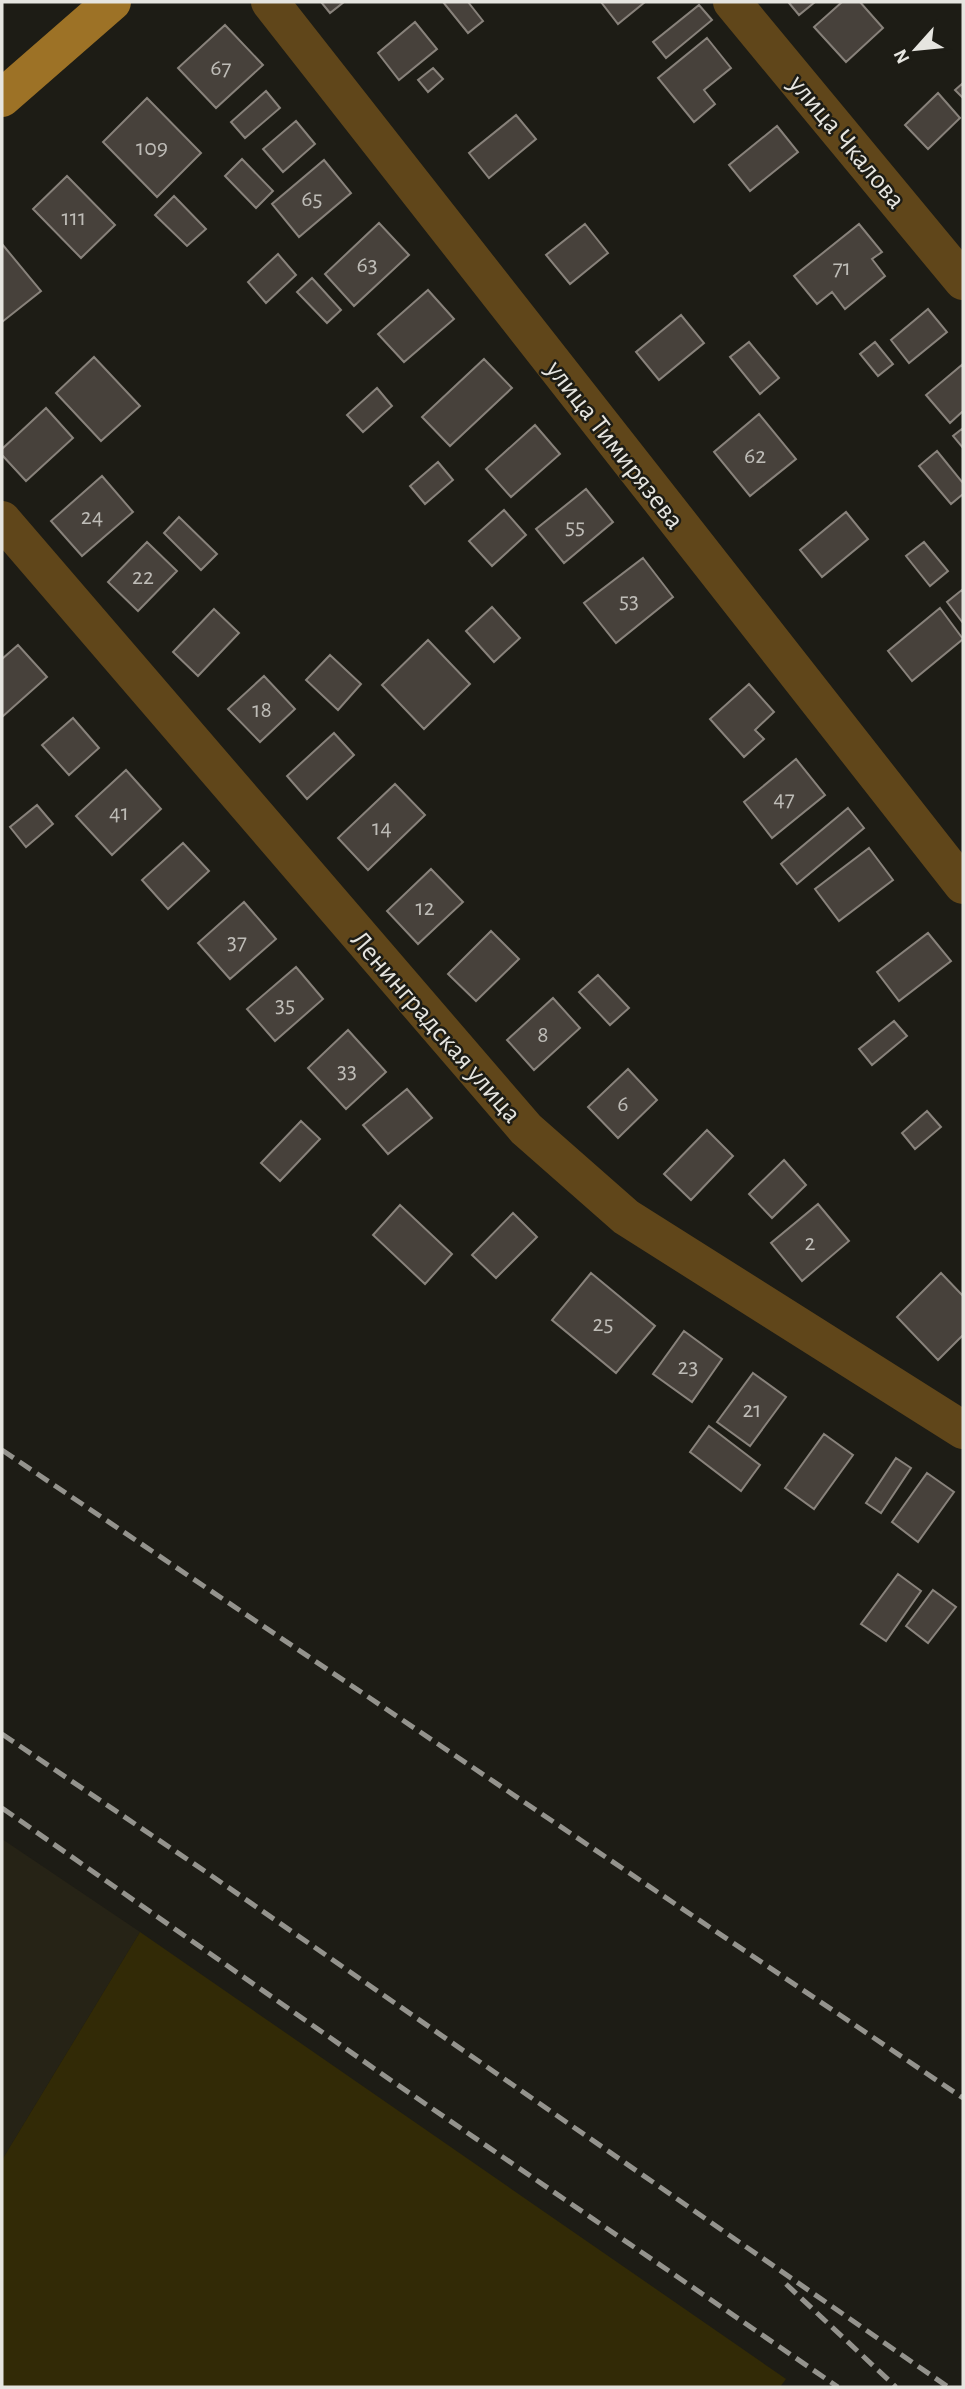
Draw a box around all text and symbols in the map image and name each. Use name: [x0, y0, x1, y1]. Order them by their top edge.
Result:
north arrow: [881, 14, 951, 84]
text: N: [891, 46, 914, 66]
house number: 67: [210, 56, 232, 80]
street label: улица Чкалова: [782, 69, 910, 215]
house number: 109: [136, 136, 168, 160]
house number: 65: [301, 187, 323, 211]
house number: 111: [62, 206, 86, 230]
house number: 63: [356, 253, 378, 277]
house number: 71: [833, 256, 851, 280]
street label: улица Тимирязева: [540, 355, 689, 535]
house number: 62: [744, 444, 766, 468]
house number: 24: [81, 505, 103, 529]
house number: 55: [565, 515, 585, 539]
house number: 22: [132, 565, 154, 589]
house number: 53: [619, 589, 639, 613]
house number: 18: [252, 698, 272, 722]
house number: 47: [773, 787, 795, 811]
house number: 41: [109, 801, 129, 825]
house number: 14: [372, 816, 392, 840]
house number: 12: [415, 896, 435, 920]
street label: Ленинградская улица: [345, 926, 526, 1129]
house number: 37: [227, 930, 247, 954]
house number: 35: [275, 993, 295, 1017]
house number: 8: [537, 1023, 549, 1047]
house number: 33: [337, 1059, 357, 1083]
house number: 6: [617, 1092, 629, 1116]
house number: 2: [805, 1231, 816, 1255]
house number: 25: [593, 1312, 613, 1336]
house number: 23: [678, 1355, 698, 1379]
house number: 21: [742, 1398, 762, 1422]

